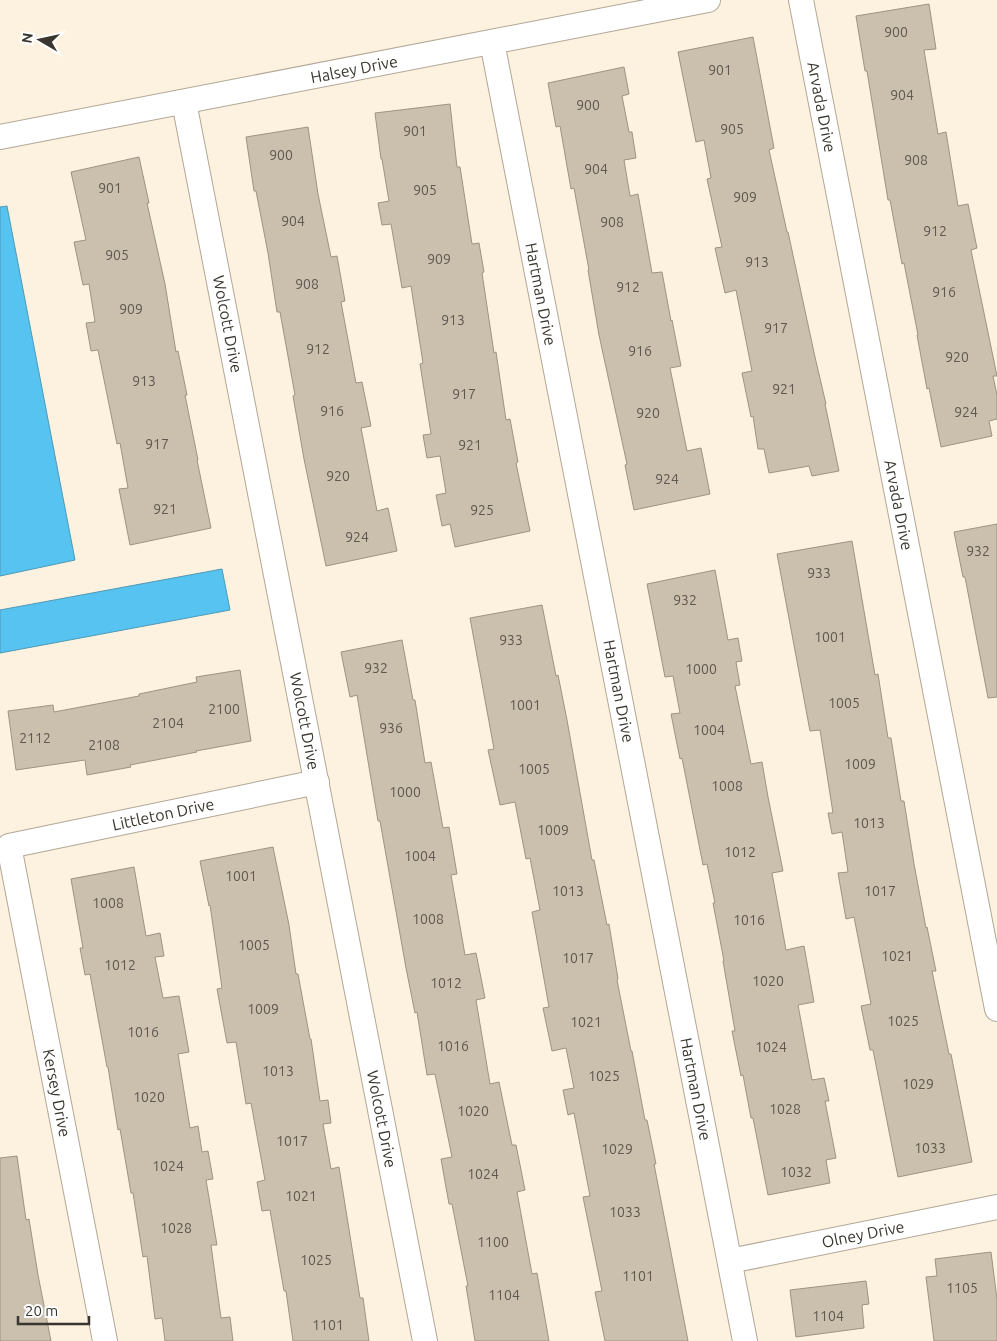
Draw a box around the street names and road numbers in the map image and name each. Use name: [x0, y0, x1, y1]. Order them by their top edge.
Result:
street label: Halsey Drive: [309, 52, 399, 86]
street label: Arvada Drive: [804, 60, 840, 154]
street label: Hartman Drive: [522, 241, 560, 347]
street label: Wolcott Drive: [210, 274, 246, 374]
street label: Arvada Drive: [881, 458, 917, 552]
street label: Hartman Drive: [600, 638, 638, 744]
street label: Wolcott Drive: [287, 671, 323, 771]
street label: Littleton Drive: [110, 794, 216, 834]
street label: Hartman Drive: [677, 1036, 715, 1142]
street label: Kersey Drive: [40, 1047, 74, 1139]
street label: Wolcott Drive: [364, 1069, 400, 1169]
street label: Olney Drive: [820, 1217, 906, 1251]

